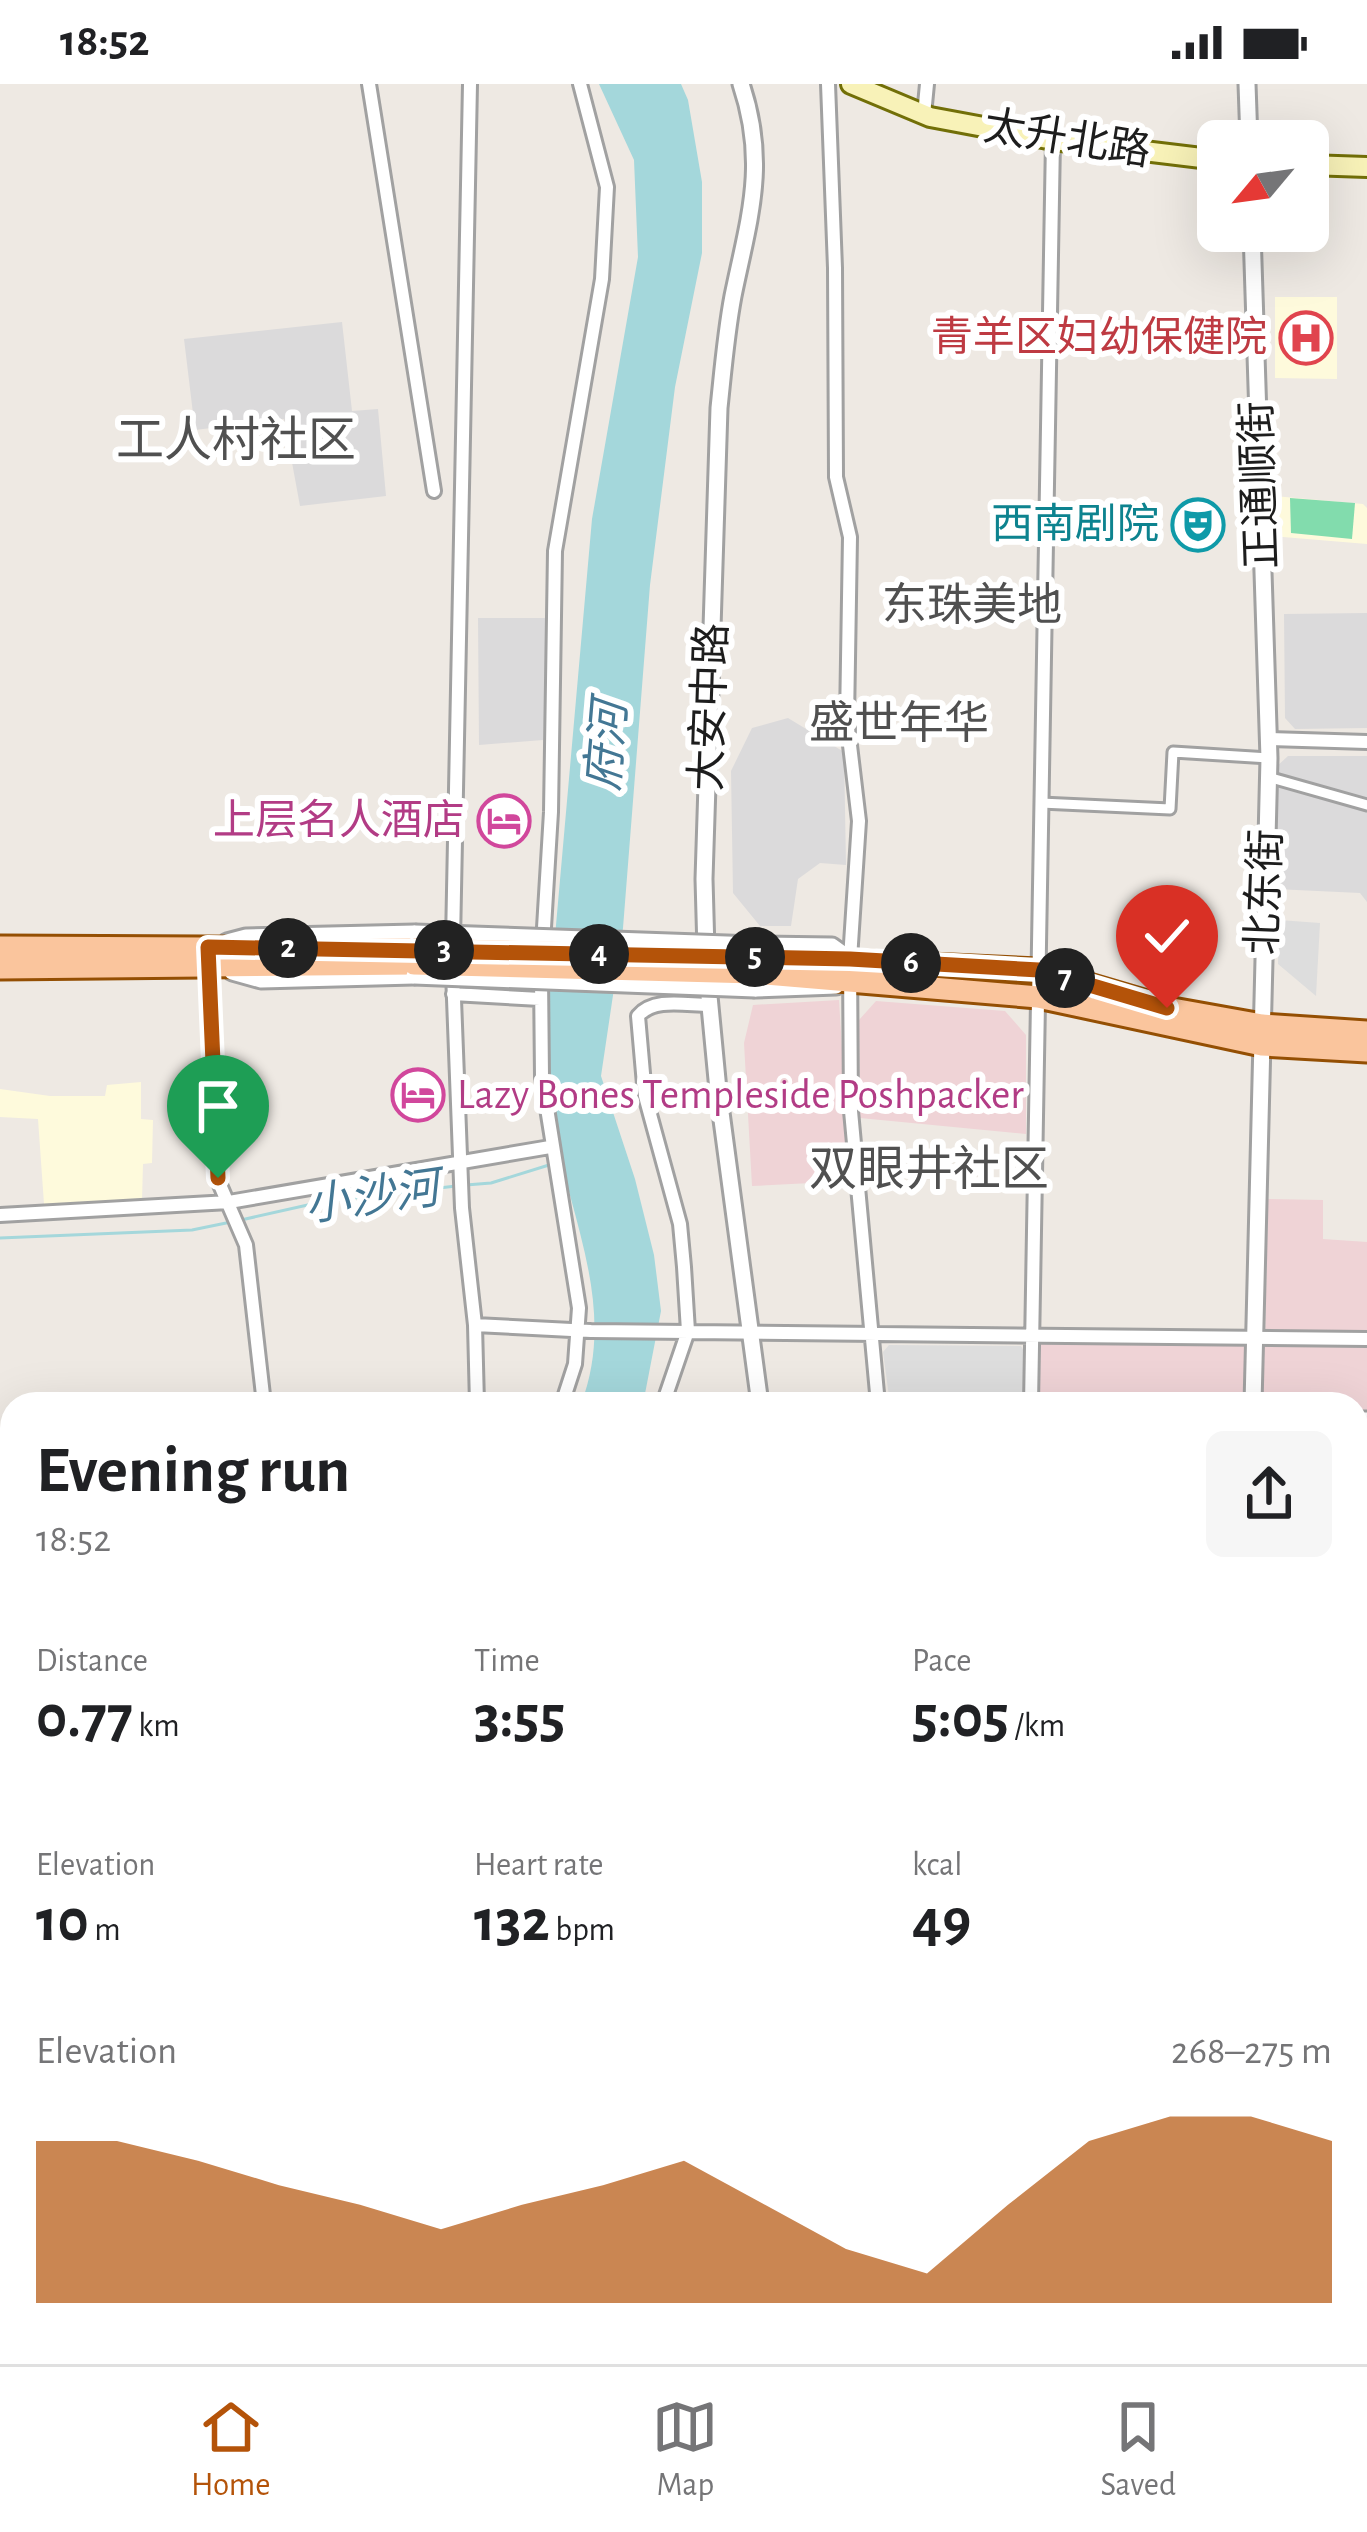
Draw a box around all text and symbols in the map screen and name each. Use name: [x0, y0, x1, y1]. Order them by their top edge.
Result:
text: 18:52: [60, 19, 149, 64]
street label: 太升北路: [981, 103, 1154, 173]
north arrow: [1197, 120, 1329, 252]
map controls: [1197, 120, 1329, 252]
hospital icon: 青羊区妇幼保健院: [1278, 310, 1334, 366]
place label: 青羊区妇幼保健院: [931, 315, 1267, 359]
street label: 正通顺街: [1234, 400, 1284, 570]
district label: 工人村社区: [116, 415, 356, 466]
theatre icon: 西南剧院: [1170, 497, 1226, 553]
place label: 西南剧院: [991, 502, 1159, 546]
district label: 东珠美地: [882, 581, 1062, 629]
street label: 大安中路: [684, 622, 734, 792]
water label: 府河: [579, 691, 635, 793]
district label: 盛世年华: [809, 700, 989, 747]
hotel icon: 上层名人酒店: [476, 793, 532, 849]
place label: 上层名人酒店: [213, 798, 465, 842]
street label: 北东街: [1240, 828, 1288, 956]
pin: [1116, 885, 1218, 1008]
icon: check: [1134, 903, 1200, 969]
pin: 2: [258, 918, 318, 978]
pin: 3: [414, 920, 474, 980]
pin: 4: [569, 924, 629, 984]
pin: 5: [725, 927, 785, 987]
text: 2: [280, 931, 296, 964]
text: 3: [437, 933, 451, 966]
pin: 6: [881, 933, 941, 993]
text: 4: [591, 937, 607, 970]
text: 5: [748, 940, 762, 973]
text: 6: [903, 946, 919, 979]
pin: 7: [1035, 948, 1095, 1008]
text: 7: [1058, 961, 1072, 994]
pin: [167, 1055, 269, 1178]
hotel icon: Lazy Bones Templeside Poshpacker: [390, 1067, 446, 1123]
icon: arrive: [185, 1073, 251, 1139]
place label: Lazy Bones Templeside Poshpacker: [457, 1074, 1024, 1116]
district label: 双眼井社区: [809, 1144, 1049, 1195]
water label: 小沙河: [302, 1163, 450, 1230]
button: share: [1206, 1431, 1332, 1557]
text: Evening run: [36, 1438, 350, 1504]
text: 18:52: [36, 1520, 111, 1559]
text: Distance: [36, 1645, 148, 1678]
text: Time: [474, 1645, 540, 1678]
text: Pace: [912, 1645, 971, 1678]
text: 0.77: [36, 1688, 133, 1748]
text: 3:55: [474, 1688, 565, 1748]
text: 5:05: [912, 1688, 1009, 1748]
text: km: [133, 1710, 180, 1743]
text: /km: [1009, 1710, 1065, 1743]
text: Elevation: [36, 1849, 155, 1882]
text: Heart rate: [474, 1849, 604, 1882]
text: kcal: [912, 1849, 962, 1882]
text: 10: [36, 1892, 89, 1952]
text: 132: [474, 1892, 550, 1952]
text: 49: [912, 1892, 971, 1952]
text: m: [89, 1914, 121, 1947]
text: bpm: [550, 1914, 615, 1947]
text: Elevation: [36, 2032, 177, 2071]
text: 268–275 m: [1171, 2032, 1332, 2071]
tab: Home: [191, 2394, 270, 2506]
tab: Map: [652, 2394, 718, 2506]
tab: Saved: [1100, 2394, 1176, 2506]

